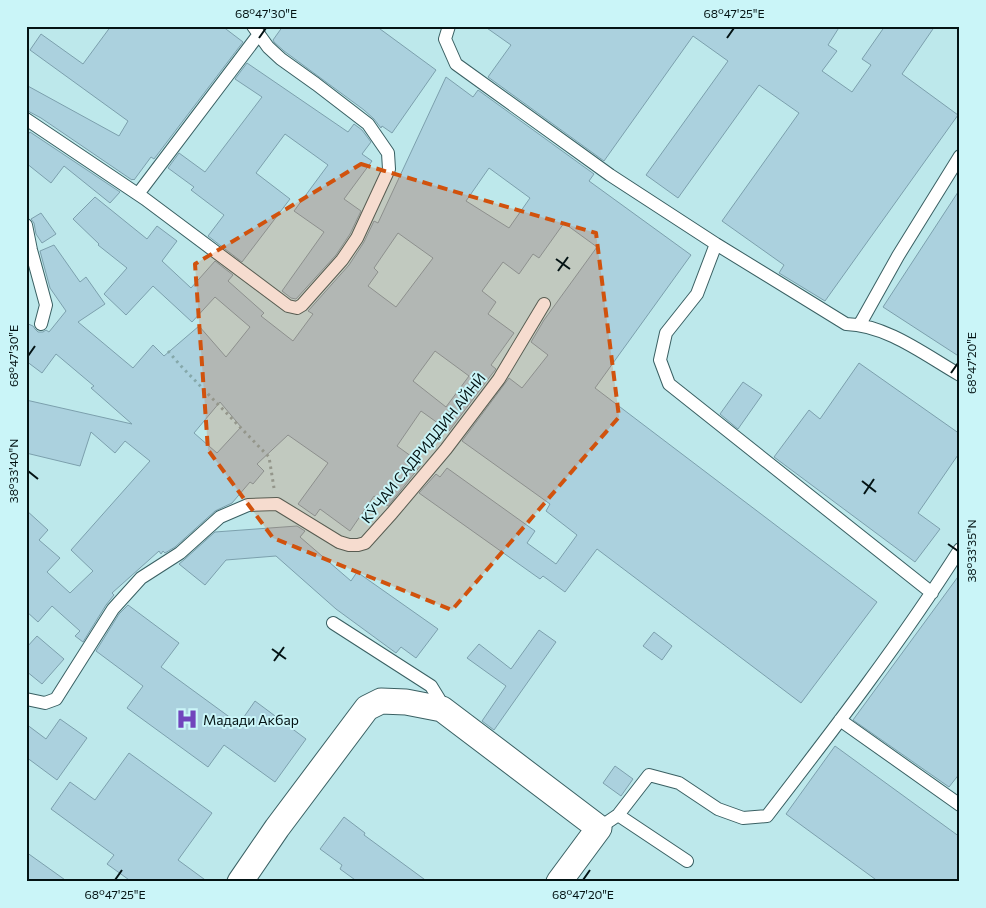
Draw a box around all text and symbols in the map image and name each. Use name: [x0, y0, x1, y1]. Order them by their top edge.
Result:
text: 68°47'30"E: [235, 6, 297, 20]
text: 68°47'25"E: [703, 6, 765, 20]
text: 68°47'30"E: [6, 325, 20, 387]
text: 68°47'20"E: [964, 332, 978, 394]
street label: КӮЧАИ САДРИДДИН АЙНӢ: [357, 370, 489, 526]
text: 38°33'40"N: [6, 439, 20, 503]
text: 38°33'35"N: [964, 519, 978, 583]
hospital icon: Мадади Акбар: [174, 706, 200, 732]
place label: Мадади Акбар: [203, 711, 299, 728]
text: 68°47'25"E: [84, 887, 146, 901]
text: 68°47'20"E: [552, 887, 614, 901]

